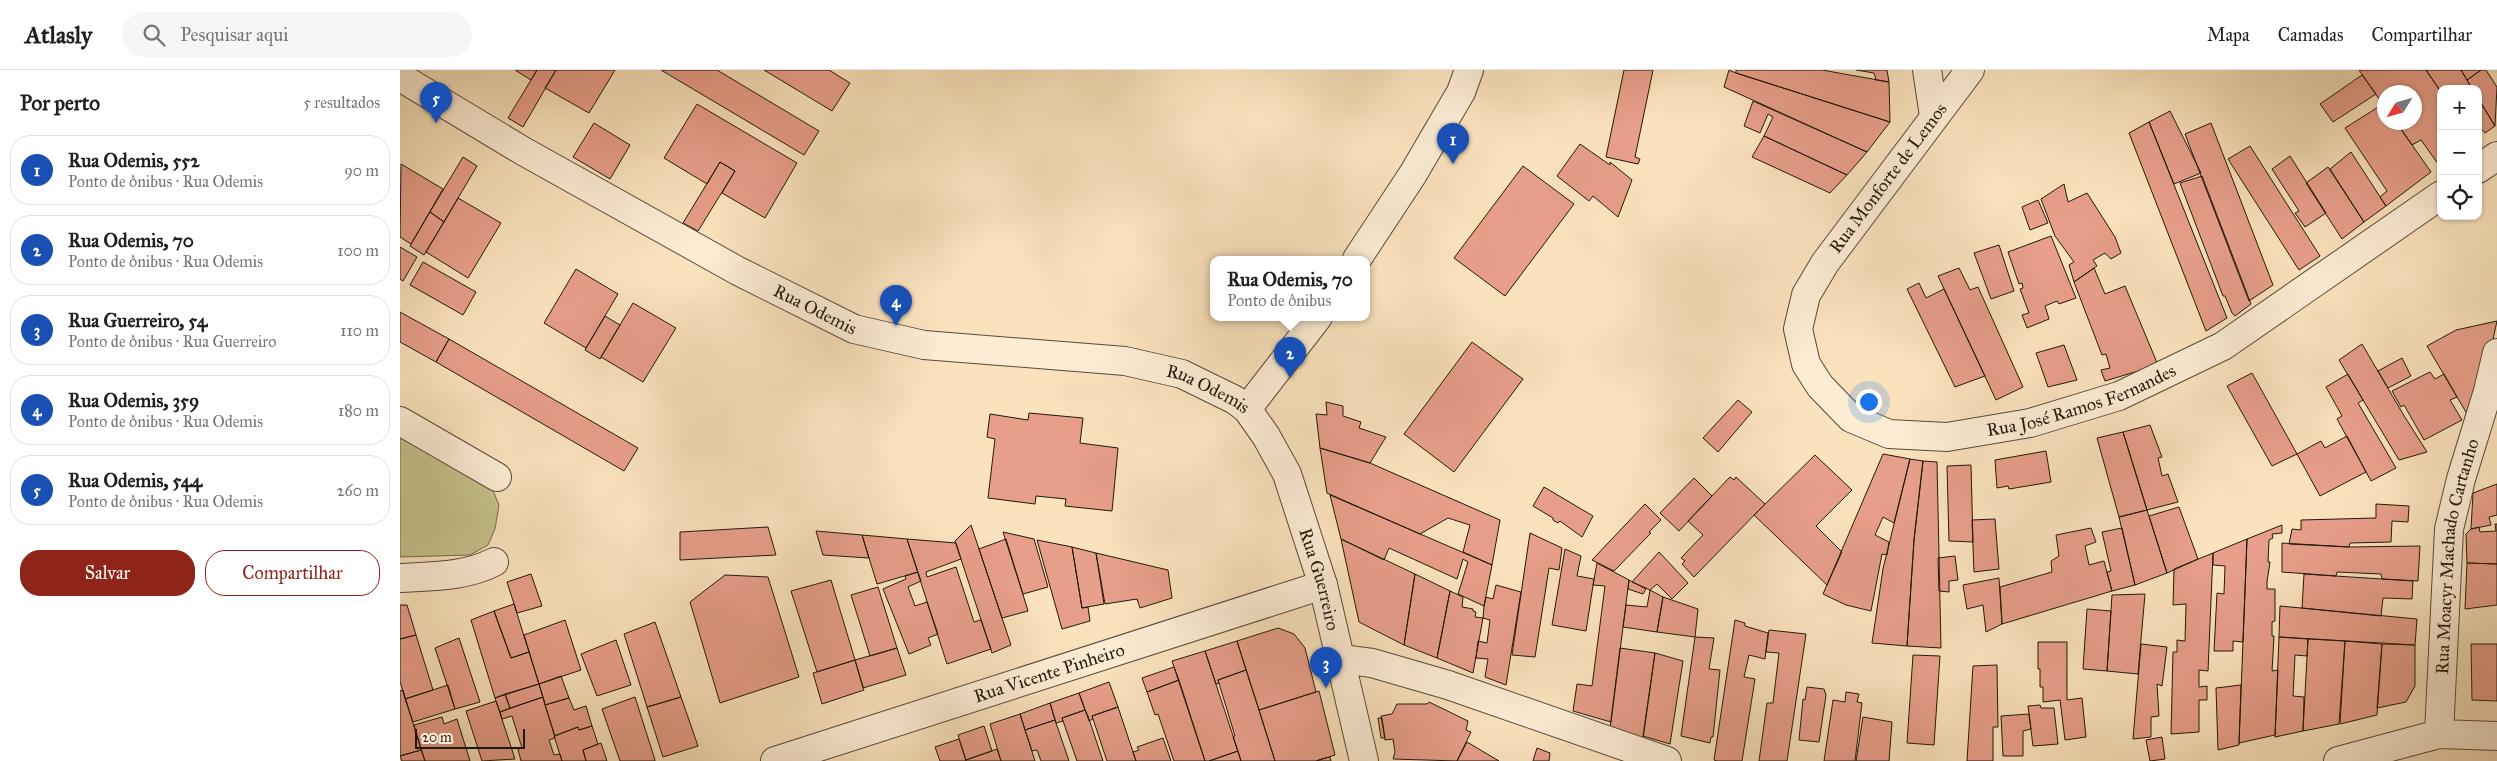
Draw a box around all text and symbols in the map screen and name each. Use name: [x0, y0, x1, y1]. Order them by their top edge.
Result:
search box: [122, 12, 472, 57]
text: Atlasly: [25, 20, 92, 50]
icon: search: [140, 21, 168, 49]
text: Pesquisar aqui: [180, 23, 289, 46]
text: Mapa: [2207, 24, 2250, 46]
text: Camadas: [2278, 24, 2344, 46]
text: Compartilhar: [2372, 24, 2472, 46]
pin: 5: [420, 82, 452, 123]
north arrow: [2377, 85, 2422, 130]
map controls: [2437, 85, 2482, 220]
button: +: [2437, 85, 2482, 130]
text: Por perto: [20, 90, 100, 116]
text: 5 resultados: [303, 93, 380, 112]
street label: Rua Monforte de Lemos: [1824, 99, 1952, 257]
pin: 1: [1437, 123, 1469, 164]
button: −: [2437, 130, 2482, 175]
text: Rua Odemis, 552: [68, 149, 200, 172]
text: 1: [34, 161, 40, 180]
text: 90 m: [344, 161, 379, 180]
text: Ponto de ônibus · Rua Odemis: [68, 172, 263, 191]
button: locate: [2437, 175, 2482, 220]
text: Rua Odemis, 70: [68, 229, 194, 252]
text: 2: [33, 241, 41, 260]
text: 100 m: [337, 241, 379, 260]
text: Ponto de ônibus · Rua Odemis: [68, 252, 263, 271]
popup: [1210, 256, 1370, 321]
text: Rua Odemis, 70: [1227, 268, 1353, 291]
street label: Rua Odemis: [770, 279, 861, 340]
pin: 4: [880, 285, 912, 326]
text: Ponto de ônibus: [1227, 291, 1331, 310]
text: Rua Guerreiro, 54: [68, 309, 207, 332]
text: 3: [34, 321, 40, 340]
text: 110 m: [340, 321, 379, 340]
text: Ponto de ônibus · Rua Guerreiro: [68, 332, 276, 351]
pin: 2: [1274, 337, 1306, 378]
street label: Rua José Ramos Fernandes: [1985, 359, 2179, 441]
street label: Rua Odemis: [1164, 360, 1254, 418]
text: Rua Odemis, 359: [68, 389, 199, 412]
your location: [1856, 389, 1882, 415]
text: 4: [33, 401, 41, 420]
text: 180 m: [338, 401, 379, 420]
text: Ponto de ônibus · Rua Odemis: [68, 412, 263, 431]
street label: Rua Moacyr Machado Cartanho: [2431, 436, 2484, 675]
text: Rua Odemis, 544: [68, 469, 202, 492]
text: 5: [33, 481, 41, 500]
text: 260 m: [337, 481, 379, 500]
text: Ponto de ônibus · Rua Odemis: [68, 492, 263, 511]
street label: Rua Guerreiro: [1294, 525, 1344, 633]
button: Salvar: [20, 550, 195, 596]
button: Compartilhar: [205, 550, 380, 596]
street label: Rua Vicente Pinheiro: [971, 638, 1127, 707]
pin: 3: [1310, 647, 1342, 688]
scale bar: [415, 726, 525, 749]
text: 20 m: [422, 729, 452, 746]

